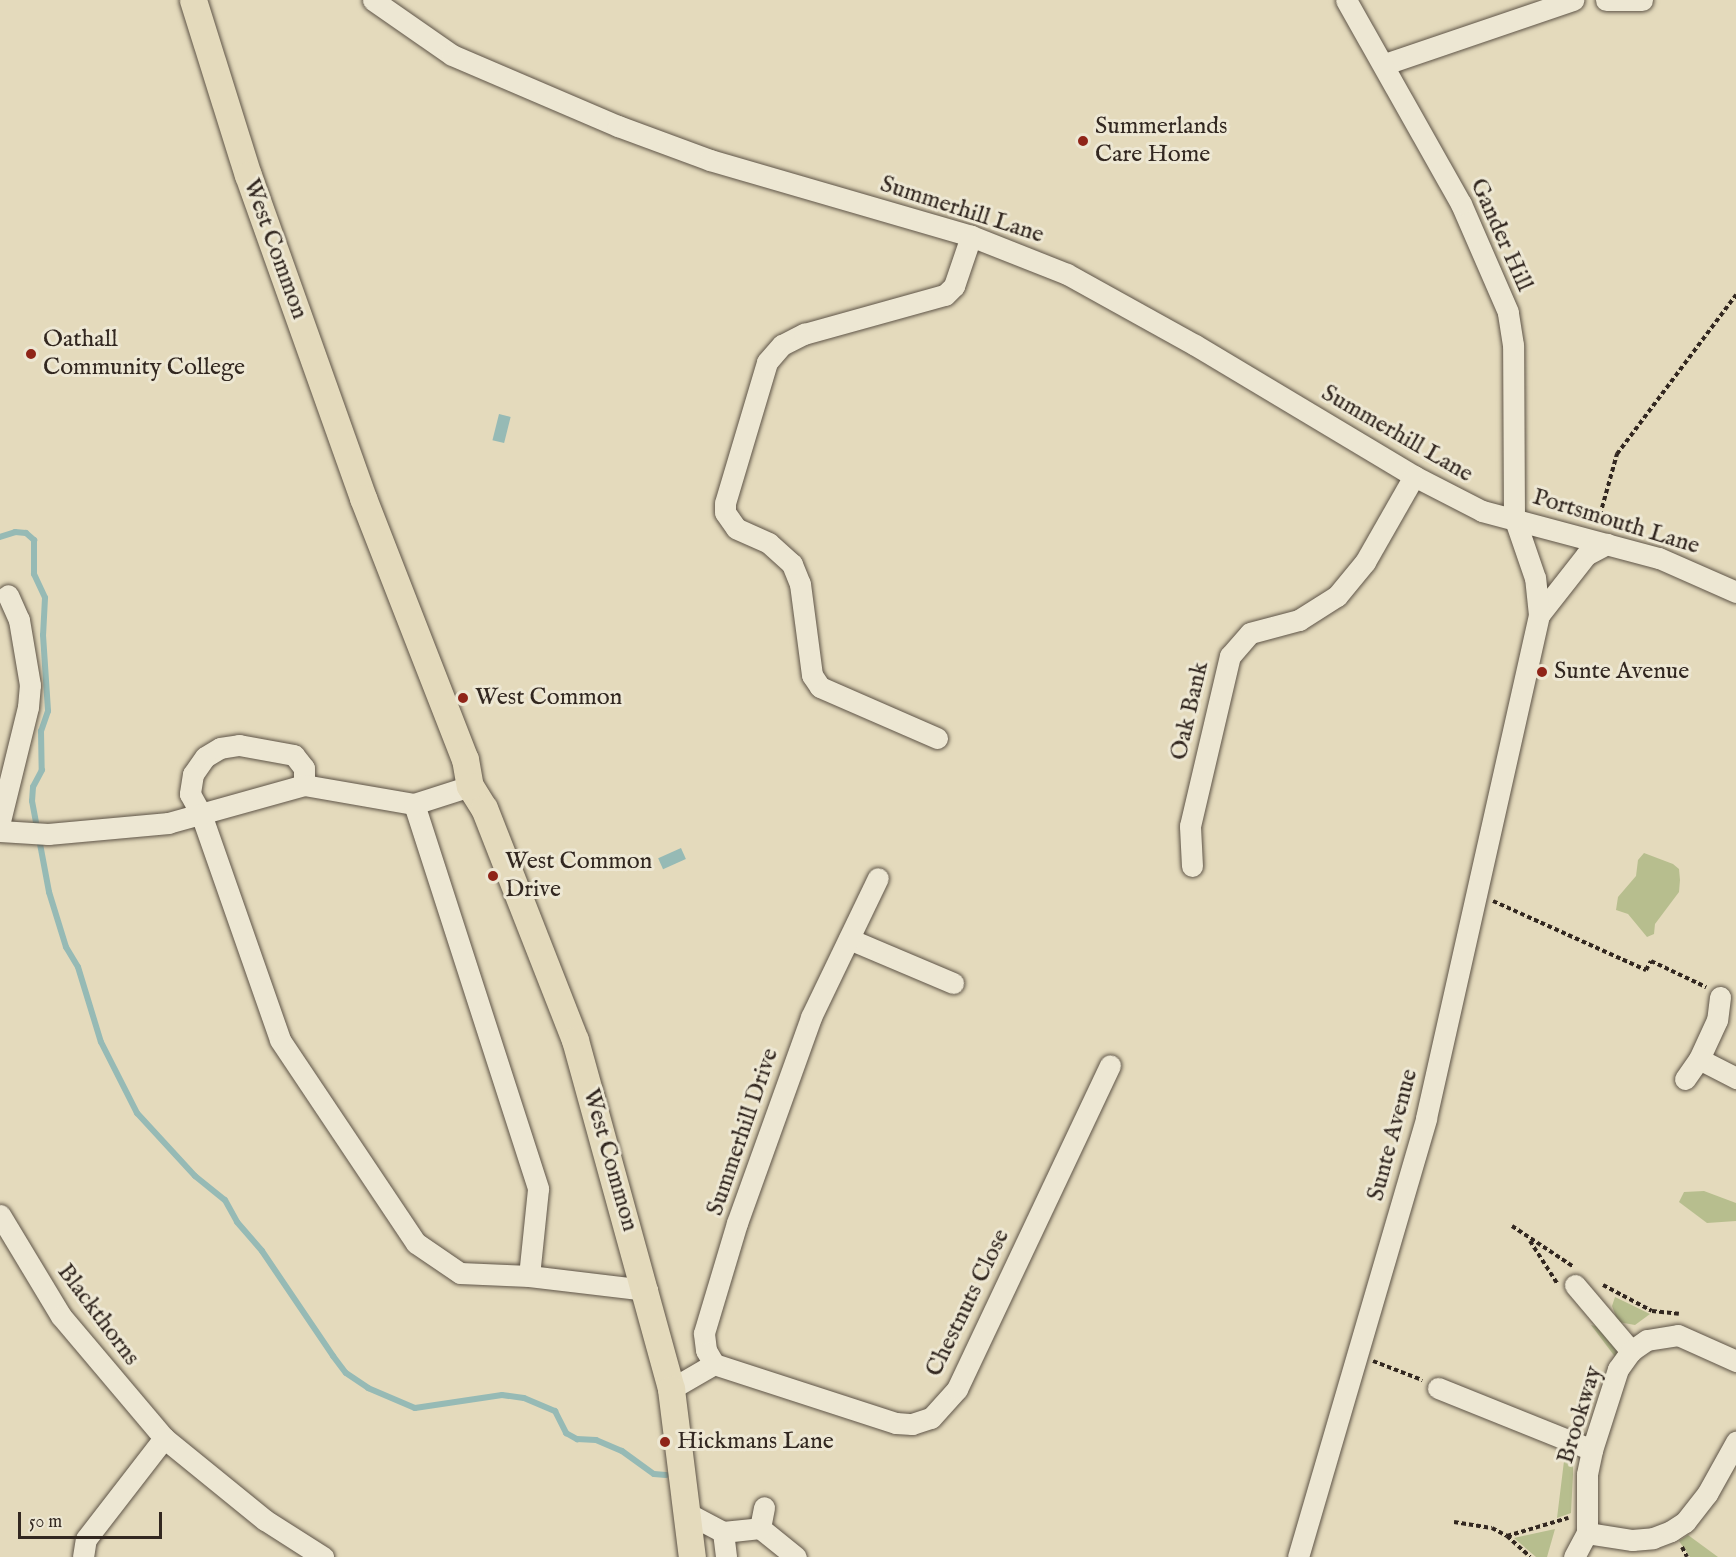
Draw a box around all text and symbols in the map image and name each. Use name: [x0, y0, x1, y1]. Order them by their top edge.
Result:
place label: Summerlands Care Home: [1095, 113, 1228, 169]
marker: Summerlands Care Home: [1076, 134, 1090, 148]
street label: Summerhill Lane: [877, 170, 1047, 250]
street label: Gander Hill: [1463, 174, 1539, 296]
street label: West Common: [236, 175, 314, 323]
place label: Oathall Community College: [43, 326, 245, 382]
marker: Oathall Community College: [24, 347, 38, 361]
street label: Summerhill Lane: [1316, 379, 1478, 489]
street label: Portsmouth Lane: [1529, 483, 1703, 561]
place label: Sunte Avenue: [1554, 658, 1689, 686]
street label: Oak Bank: [1165, 659, 1215, 763]
marker: Sunte Avenue: [1535, 665, 1549, 679]
place label: West Common: [475, 684, 622, 712]
marker: West Common: [456, 691, 470, 705]
place label: West Common Drive: [505, 848, 652, 904]
marker: West Common Drive: [486, 869, 500, 883]
street label: Summerhill Drive: [701, 1045, 785, 1219]
street label: Sunte Avenue: [1362, 1066, 1424, 1204]
street label: West Common: [576, 1085, 644, 1235]
street label: Chestnuts Close: [920, 1225, 1016, 1381]
street label: Blackthorns: [50, 1258, 146, 1372]
street label: Brookway: [1551, 1363, 1609, 1467]
place label: Hickmans Lane: [677, 1428, 834, 1456]
marker: Hickmans Lane: [658, 1435, 672, 1449]
scale bar: [21, 1500, 165, 1538]
text: 50 m: [29, 1511, 62, 1534]

